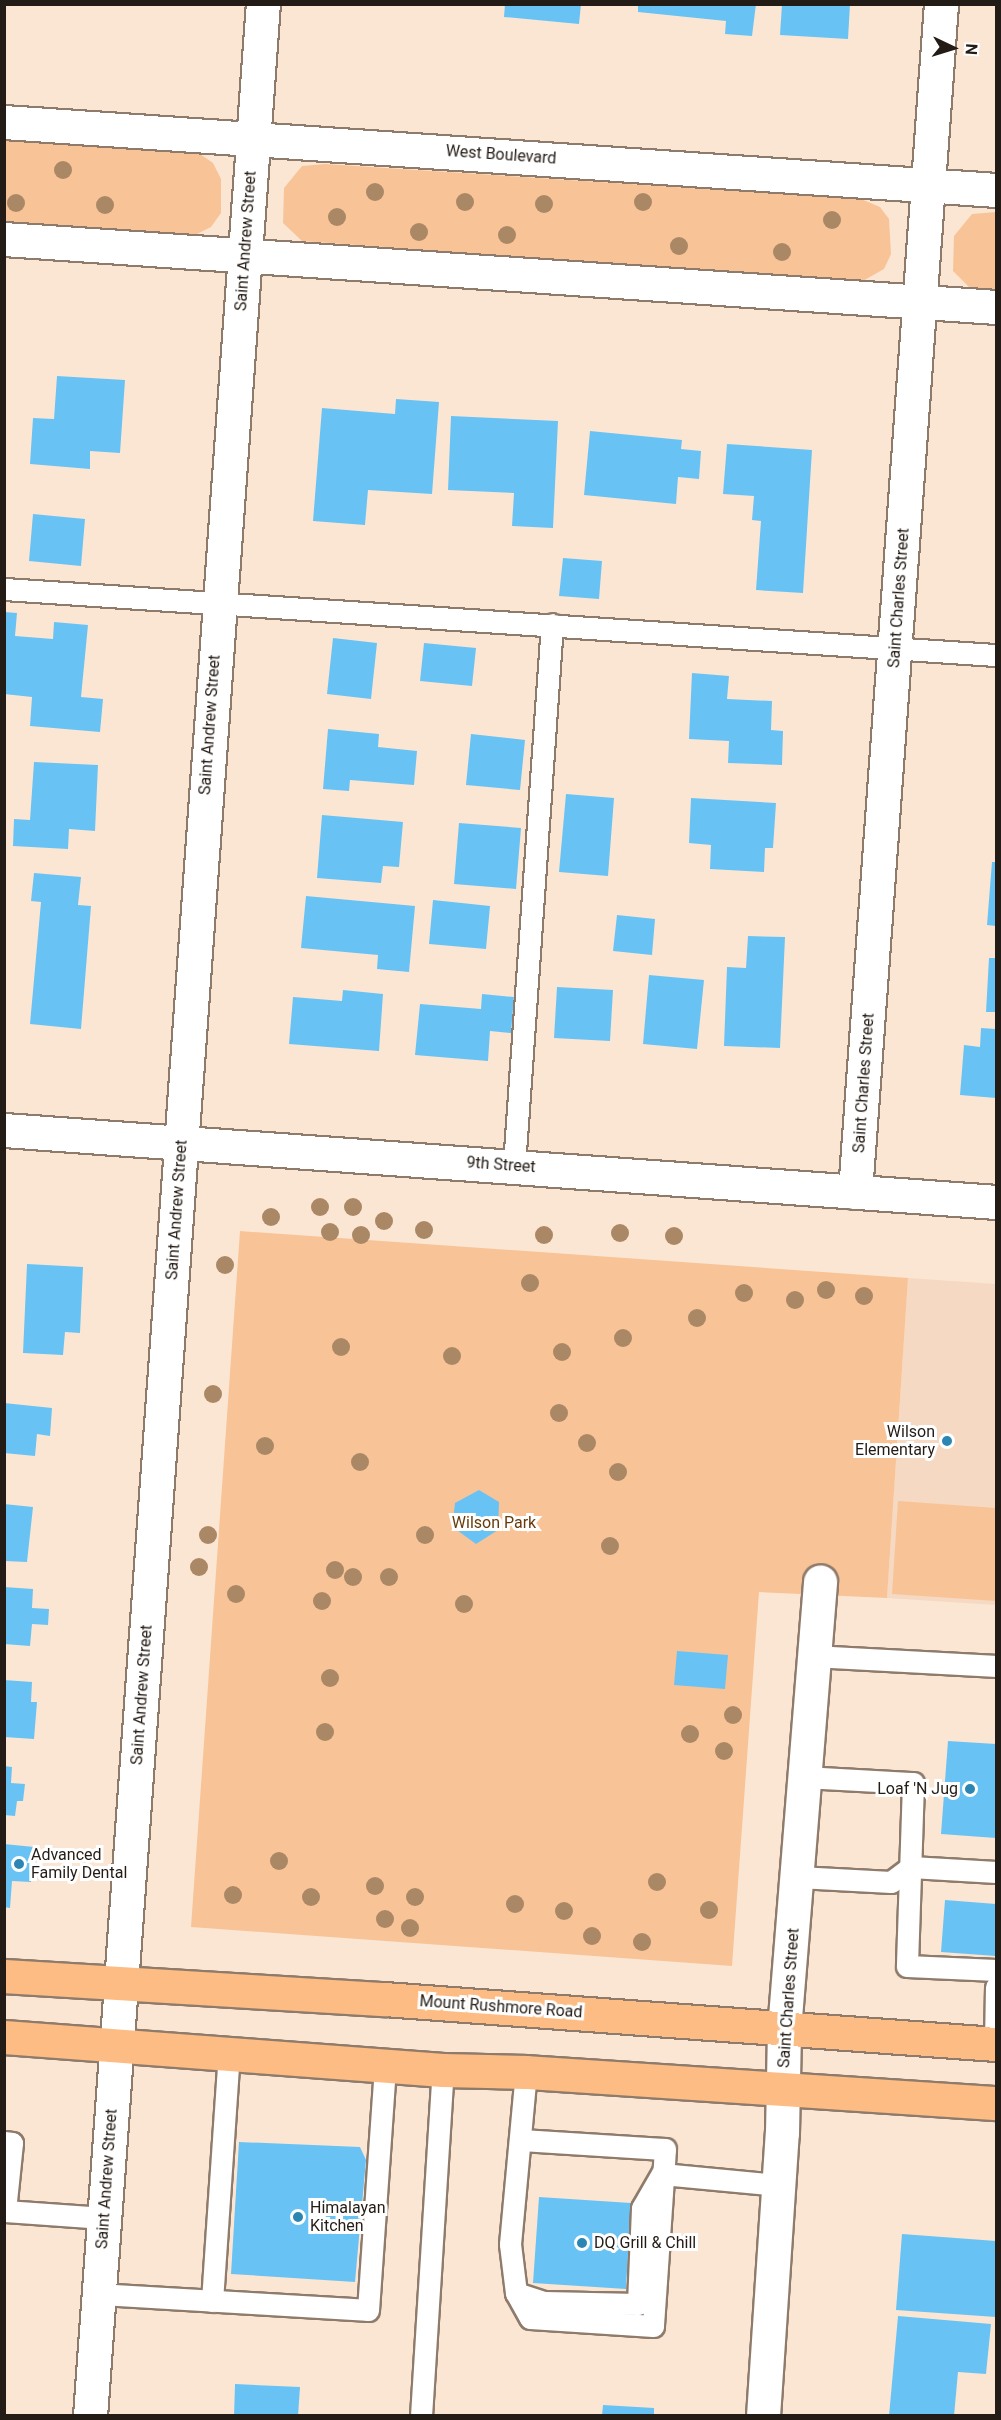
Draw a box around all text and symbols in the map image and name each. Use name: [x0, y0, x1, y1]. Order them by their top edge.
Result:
north arrow: [923, 18, 983, 78]
text: N: [962, 43, 981, 56]
street label: West Boulevard: [445, 142, 557, 168]
street label: Saint Andrew Street: [232, 170, 260, 312]
street label: Saint Charles Street: [885, 527, 913, 669]
street label: Saint Andrew Street: [196, 654, 224, 796]
street label: Saint Charles Street: [850, 1012, 878, 1154]
street label: Saint Andrew Street: [163, 1139, 191, 1281]
street label: 9th Street: [466, 1153, 536, 1177]
place label: Wilson Elementary: [855, 1422, 935, 1460]
marker: Wilson Elementary: [940, 1434, 954, 1448]
park label: Wilson Park: [452, 1513, 536, 1533]
street label: Saint Andrew Street: [128, 1624, 156, 1766]
place label: Loaf 'N Jug: [877, 1779, 958, 1799]
marker: Loaf 'N Jug: [963, 1782, 977, 1796]
place label: Advanced Family Dental: [31, 1845, 127, 1883]
marker: Advanced Family Dental: [12, 1857, 26, 1871]
street label: Saint Charles Street: [775, 1927, 803, 2069]
street label: Mount Rushmore Road: [419, 1992, 583, 2022]
street label: Saint Andrew Street: [93, 2108, 121, 2250]
place label: Himalayan Kitchen: [310, 2198, 386, 2236]
marker: Himalayan Kitchen: [291, 2210, 305, 2224]
place label: DQ Grill & Chill: [594, 2233, 696, 2253]
marker: DQ Grill & Chill: [575, 2236, 589, 2250]

